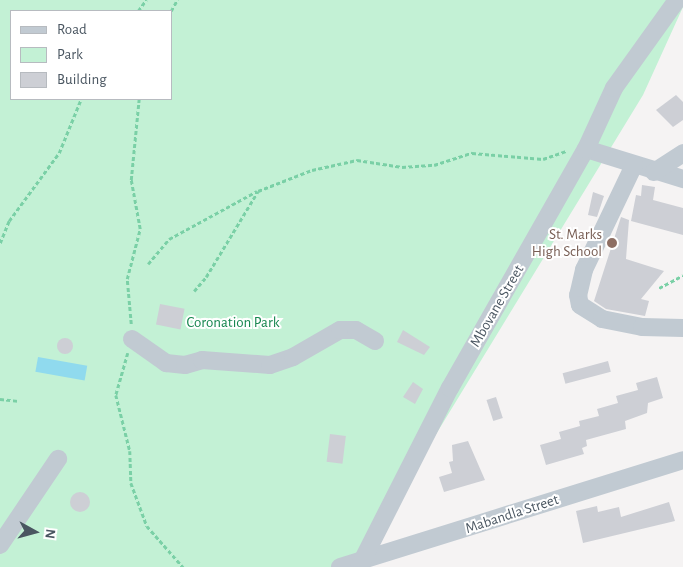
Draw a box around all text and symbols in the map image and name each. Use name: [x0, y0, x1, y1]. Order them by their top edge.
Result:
legend: [10, 10, 172, 100]
text: Road: [57, 22, 87, 37]
text: Park: [57, 47, 83, 62]
text: Building: [57, 72, 107, 87]
place label: St. Marks High School: [532, 225, 602, 260]
marker: St. Marks High School: [606, 237, 618, 249]
street label: Mbovane Street: [466, 262, 528, 350]
park label: Coronation Park: [186, 314, 280, 332]
street label: Mabandla Street: [463, 490, 561, 538]
north arrow: [10, 507, 60, 557]
text: N: [42, 528, 57, 540]

